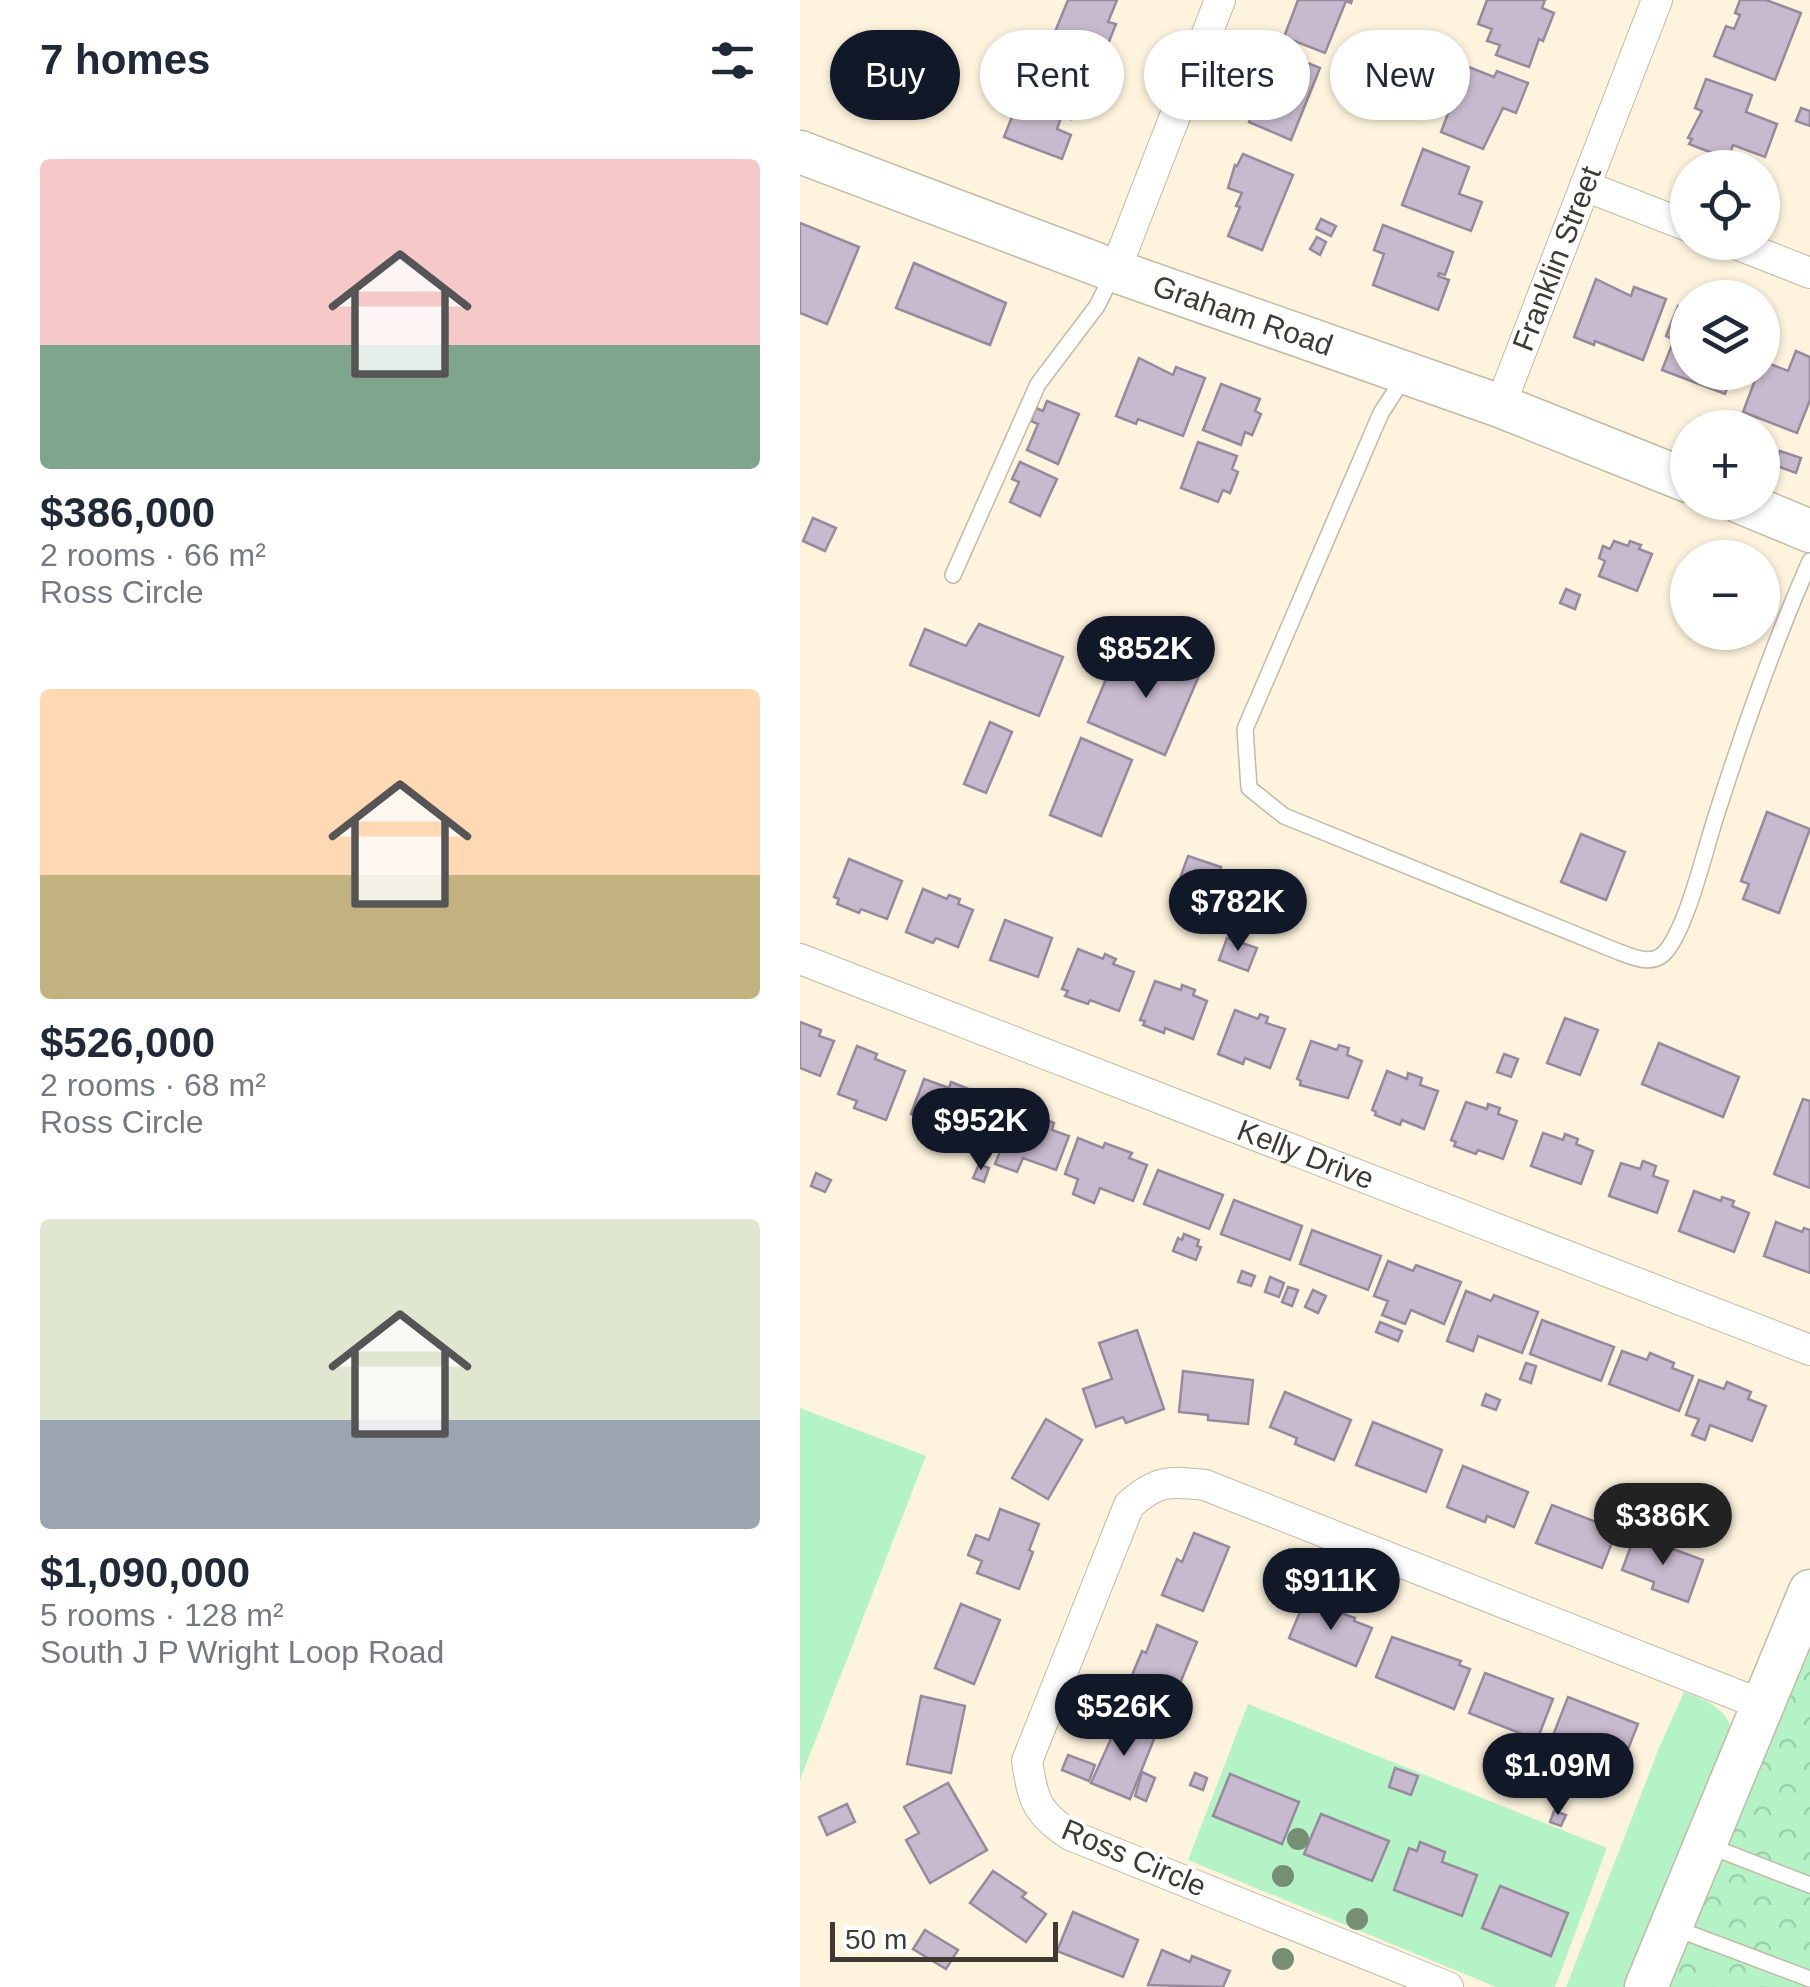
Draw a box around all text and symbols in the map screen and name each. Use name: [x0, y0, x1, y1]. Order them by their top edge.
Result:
chip: Buy: [830, 30, 960, 120]
chip: Rent: [980, 30, 1124, 120]
chip: Filters: [1144, 30, 1310, 120]
chip: New: [1330, 30, 1470, 120]
icon: filters: [705, 33, 760, 88]
text: 7 homes: [40, 36, 210, 83]
map controls: [1670, 150, 1780, 650]
button: locate: [1670, 150, 1780, 260]
street label: Franklin Street: [1506, 161, 1607, 355]
icon: home: [310, 224, 490, 404]
street label: Graham Road: [1148, 269, 1337, 362]
button: layers: [1670, 280, 1780, 390]
button: +: [1670, 410, 1780, 520]
text: $386,000: [40, 489, 215, 536]
text: 2 rooms · 66 m²: [40, 537, 266, 573]
button: −: [1670, 540, 1780, 650]
text: Ross Circle: [40, 574, 204, 610]
pin: $852K: [1076, 616, 1216, 701]
text: $852K: [1099, 630, 1193, 666]
icon: home: [310, 754, 490, 934]
pin: $782K: [1168, 869, 1308, 954]
text: $782K: [1191, 883, 1285, 919]
text: $526,000: [40, 1019, 215, 1066]
text: 2 rooms · 68 m²: [40, 1067, 266, 1103]
pin: $952K: [911, 1088, 1051, 1173]
text: $952K: [934, 1102, 1028, 1138]
text: Ross Circle: [40, 1104, 204, 1140]
street label: Kelly Drive: [1233, 1113, 1378, 1195]
icon: home: [310, 1284, 490, 1464]
pin: $386K: [1593, 1483, 1733, 1568]
text: $386K: [1616, 1497, 1710, 1533]
pin: $911K: [1261, 1548, 1401, 1633]
text: $1,090,000: [40, 1549, 250, 1596]
text: $911K: [1285, 1562, 1377, 1598]
text: 5 rooms · 128 m²: [40, 1597, 284, 1633]
text: South J P Wright Loop Road: [40, 1634, 444, 1670]
pin: $526K: [1054, 1674, 1194, 1759]
text: $526K: [1077, 1688, 1171, 1724]
pin: $1.09M: [1477, 1733, 1639, 1818]
text: $1.09M: [1505, 1747, 1611, 1783]
street label: Ross Circle: [1057, 1812, 1211, 1903]
scale bar: [830, 1917, 1058, 1962]
text: 50 m: [845, 1924, 907, 1955]

